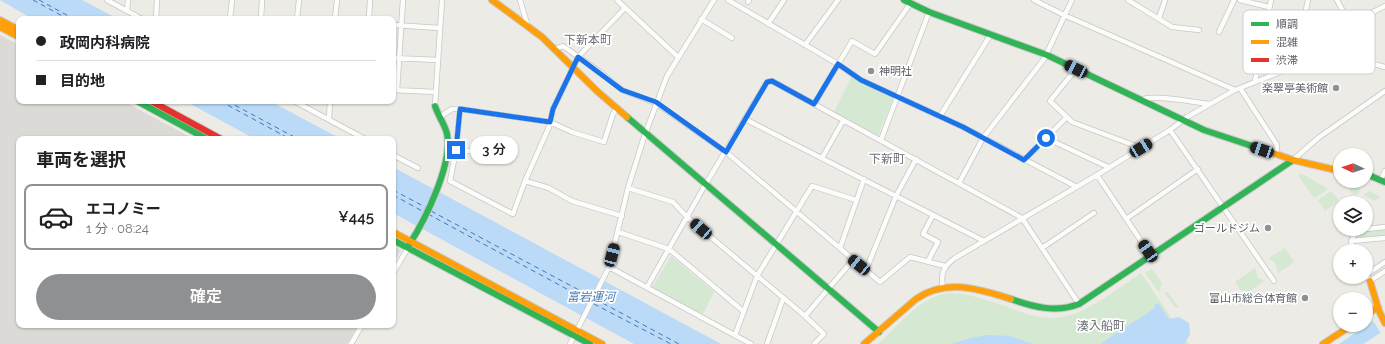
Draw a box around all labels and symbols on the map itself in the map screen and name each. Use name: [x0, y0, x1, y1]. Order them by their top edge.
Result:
legend: [1243, 10, 1375, 74]
text: 順調: [1276, 18, 1298, 31]
district label: 下新本町: [564, 33, 612, 47]
text: 混雑: [1276, 36, 1298, 49]
text: 渋滞: [1276, 54, 1298, 67]
car: [1063, 58, 1089, 80]
place label: 神明社: [879, 65, 912, 78]
marker: 神明社: [866, 66, 876, 76]
place label: 楽翠亭美術館: [1262, 82, 1328, 95]
marker: 楽翠亭美術館: [1331, 83, 1341, 93]
route start: [1037, 129, 1055, 147]
callout: 3 分: [470, 136, 518, 164]
car: [1128, 137, 1154, 159]
car: [1249, 140, 1275, 160]
route end: [447, 141, 465, 159]
north arrow: [1333, 148, 1373, 188]
district label: 下新町: [869, 152, 905, 166]
car: [688, 217, 714, 241]
place label: ゴールドジム: [1194, 222, 1260, 235]
marker: ゴールドジム: [1263, 223, 1273, 233]
car: [1136, 238, 1160, 264]
car: [603, 242, 621, 268]
car: [846, 253, 872, 277]
water label: 富岩運河: [567, 290, 617, 304]
place label: 富山市総合体育館: [1209, 292, 1297, 305]
marker: 富山市総合体育館: [1300, 293, 1310, 303]
district label: 湊入船町: [1077, 319, 1125, 333]

